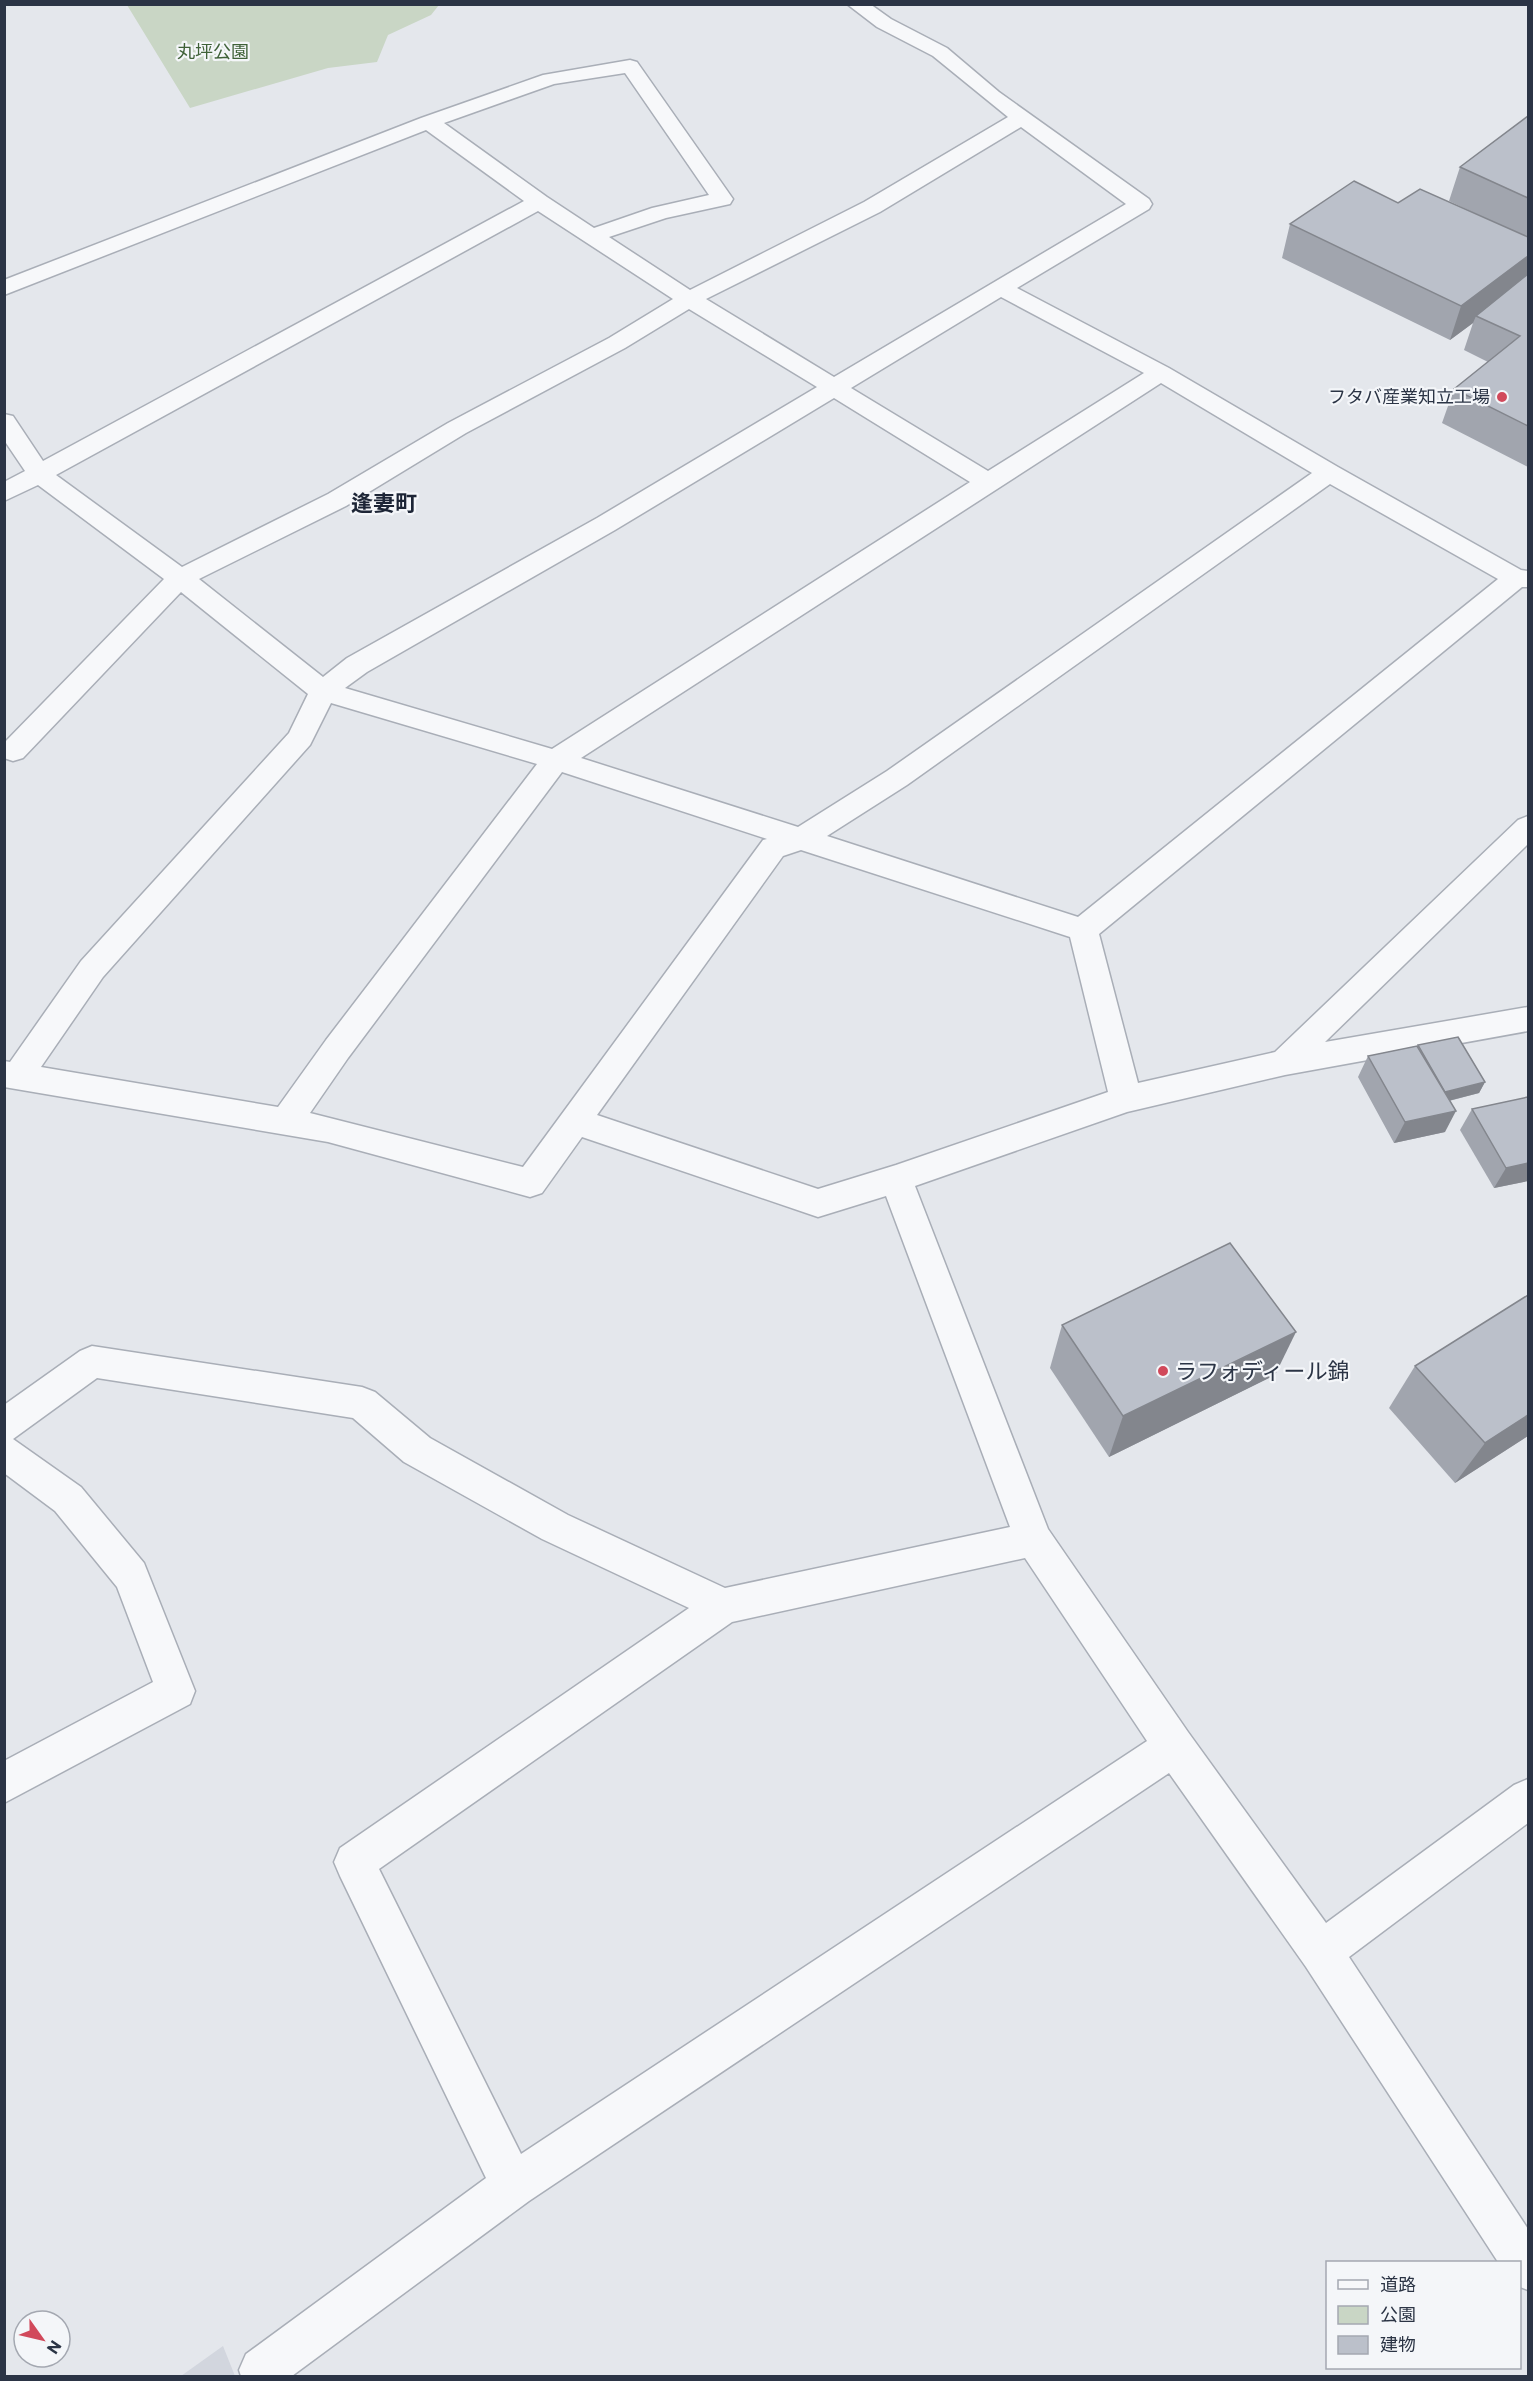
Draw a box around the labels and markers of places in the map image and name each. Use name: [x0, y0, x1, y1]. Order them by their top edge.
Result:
place label: フタバ産業知立工場: [1328, 385, 1490, 407]
marker: フタバ産業知立工場: [1495, 390, 1509, 404]
place label: ラフォディール錦: [1175, 1357, 1349, 1384]
marker: ラフォディール錦: [1156, 1364, 1170, 1378]

